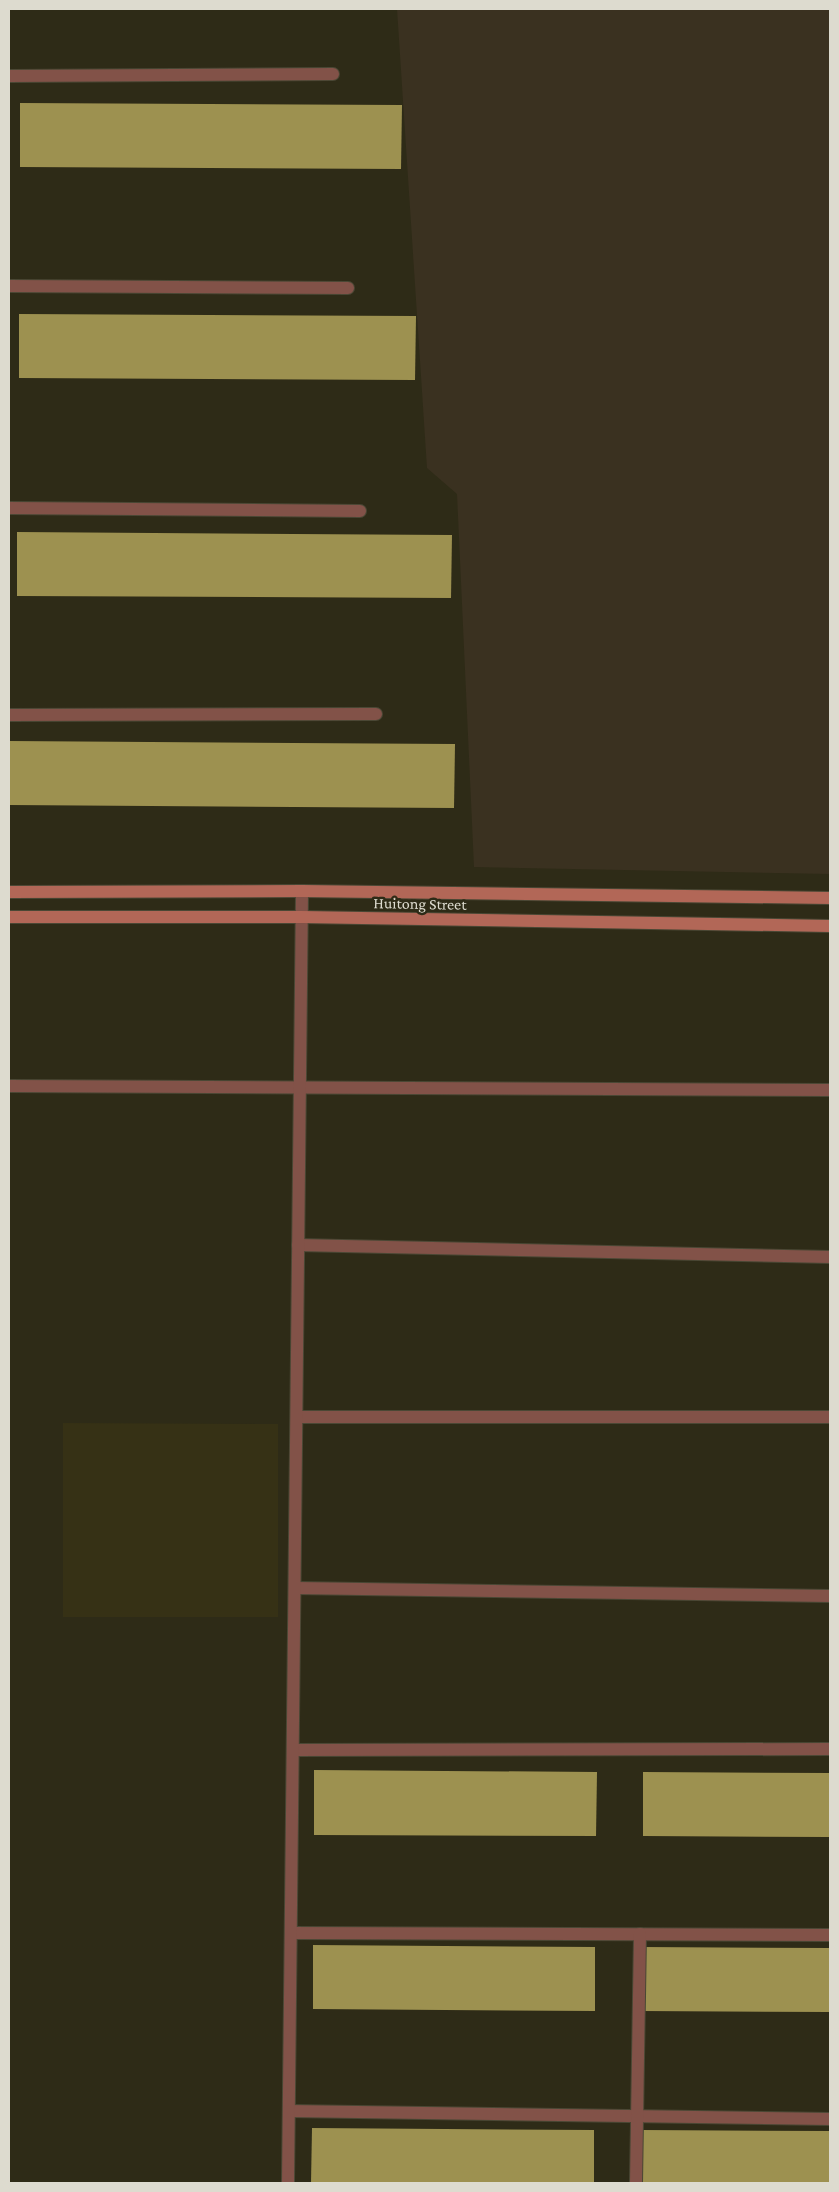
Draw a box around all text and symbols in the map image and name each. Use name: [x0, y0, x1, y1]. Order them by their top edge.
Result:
street label: Huitong Street: [373, 894, 467, 914]

